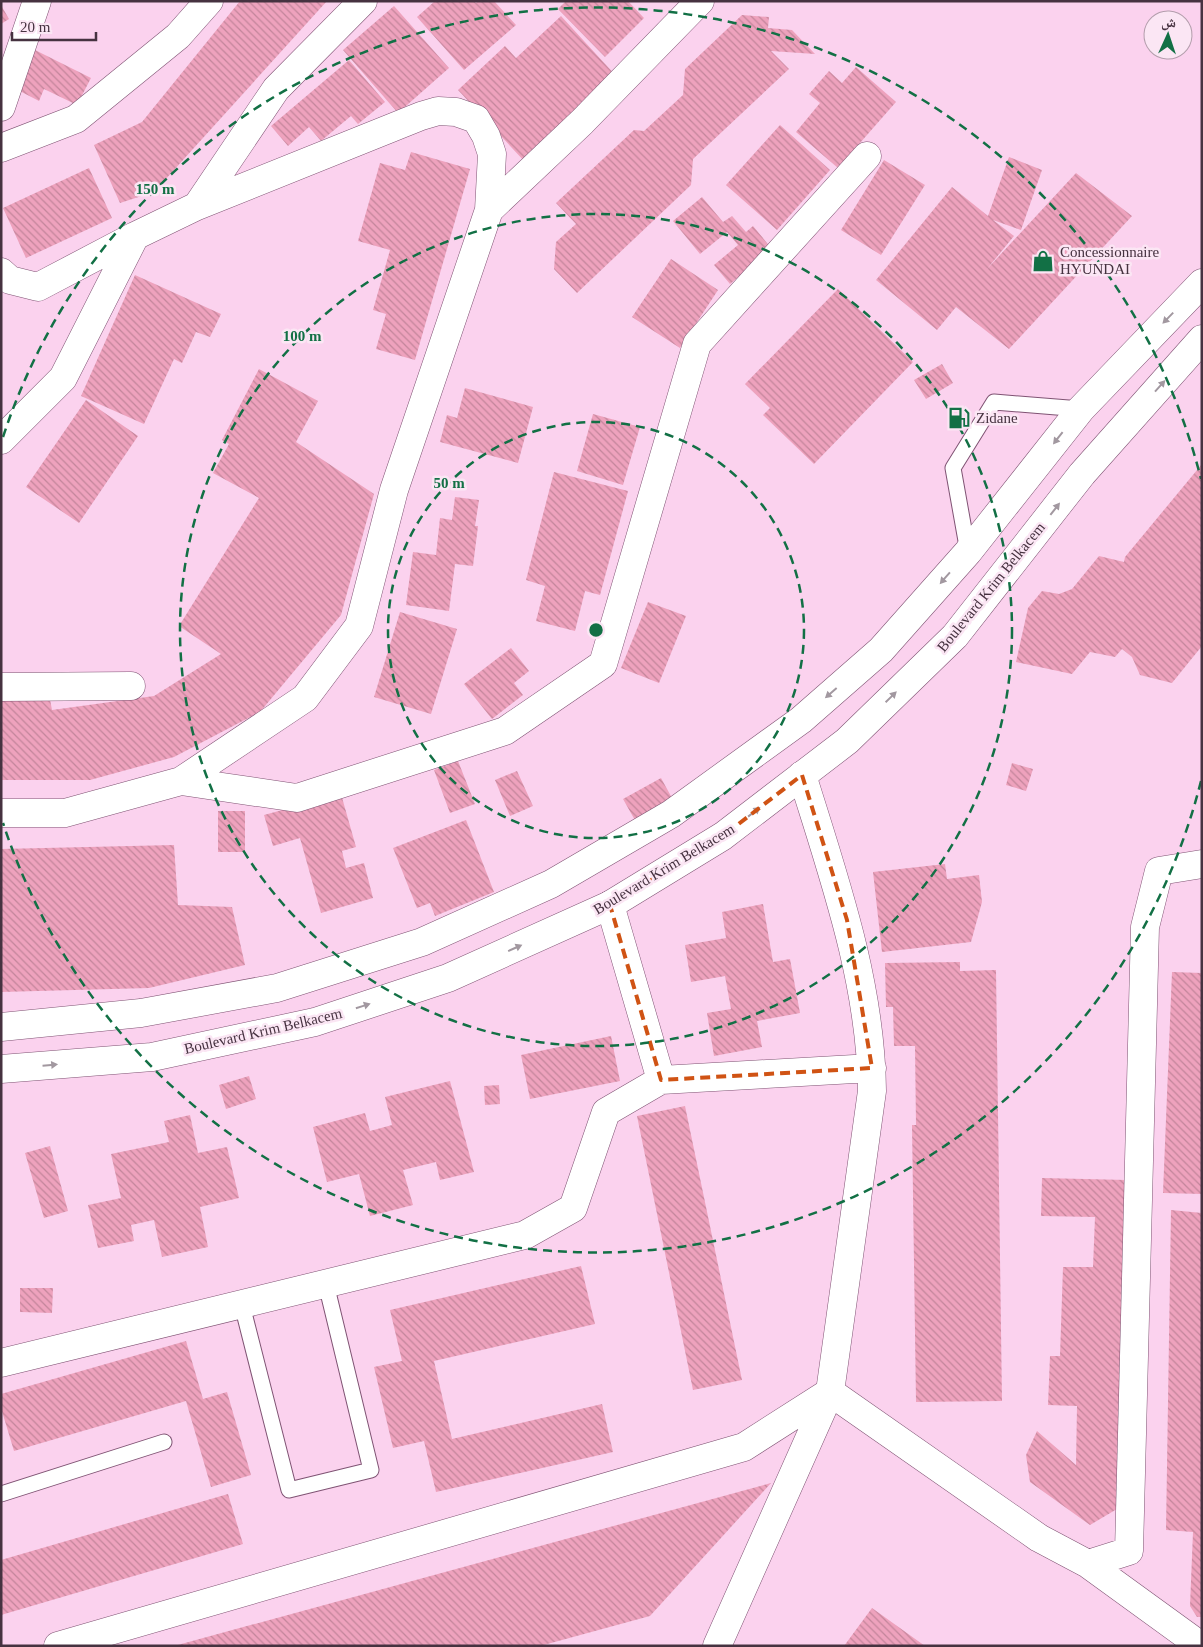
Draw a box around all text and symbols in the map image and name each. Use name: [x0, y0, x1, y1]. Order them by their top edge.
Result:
scale bar: [12, 10, 96, 42]
north arrow: [1143, 10, 1193, 60]
text: ش: [1161, 15, 1177, 31]
text: 20 m: [20, 19, 51, 35]
text: 150 m: [136, 181, 175, 197]
place label: Concessionnaire HYUNDAI: [1060, 244, 1159, 277]
shop icon: Concessionnaire HYUNDAI: [1030, 248, 1056, 274]
one-way arrow: [1162, 312, 1174, 324]
text: 100 m: [283, 328, 322, 344]
one-way arrow: [1155, 379, 1166, 392]
fuel station icon: Zidane: [946, 405, 972, 431]
place label: Zidane: [976, 410, 1018, 426]
one-way arrow: [1053, 431, 1063, 444]
text: 50 m: [433, 475, 465, 491]
one-way arrow: [1049, 503, 1060, 516]
street label: Boulevard Krim Belkacem: [934, 519, 1048, 655]
one-way arrow: [939, 571, 951, 583]
centre of rings: [587, 621, 605, 639]
one-way arrow: [825, 688, 838, 699]
one-way arrow: [885, 692, 897, 704]
one-way arrow: [747, 807, 760, 818]
street label: Boulevard Krim Belkacem: [591, 820, 738, 917]
one-way arrow: [508, 944, 522, 952]
one-way arrow: [356, 1002, 371, 1009]
street label: Boulevard Krim Belkacem: [182, 1005, 344, 1057]
one-way arrow: [42, 1061, 58, 1069]

